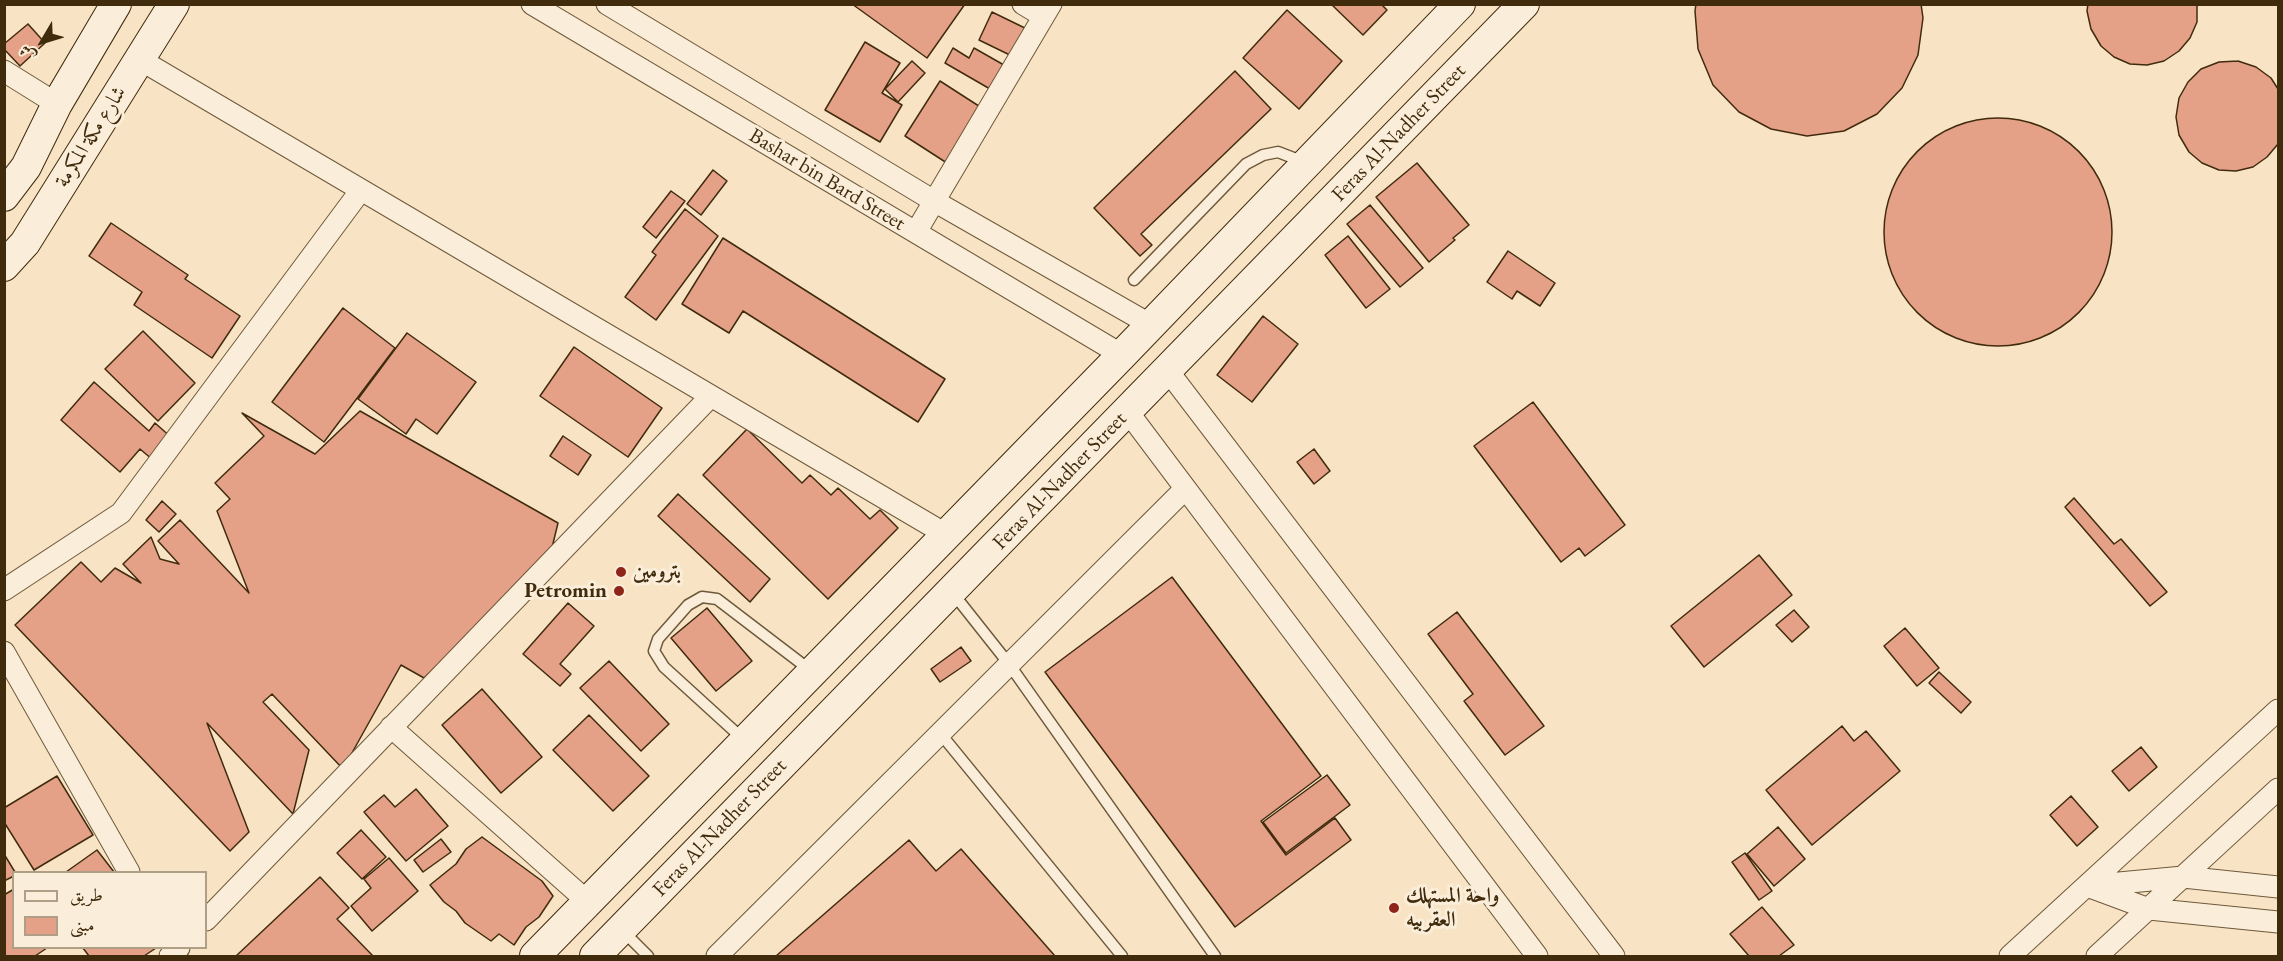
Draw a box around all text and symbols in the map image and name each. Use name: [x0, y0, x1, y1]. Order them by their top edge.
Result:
north arrow: [12, 12, 72, 72]
text: ش: [14, 41, 41, 66]
street label: Feras Al-Nadher Street: [1327, 59, 1471, 207]
street label: شارع مكة المكرمة: [50, 82, 132, 192]
street label: Bashar bin Bard Street: [744, 123, 910, 237]
street label: Feras Al-Nadher Street: [988, 407, 1132, 555]
place label: بترومين: [633, 559, 681, 585]
marker: بترومين: [614, 565, 628, 579]
place label: Petromin: [524, 578, 607, 604]
marker: Petromin: [612, 584, 626, 598]
street label: Feras Al-Nadher Street: [648, 754, 792, 902]
legend: [12, 871, 207, 949]
text: طريق: [70, 883, 103, 906]
place label: واحة المستهلك العقربيه: [1406, 883, 1499, 933]
marker: واحة المستهلك العقربيه: [1387, 901, 1401, 915]
text: مبنى: [70, 913, 95, 936]

